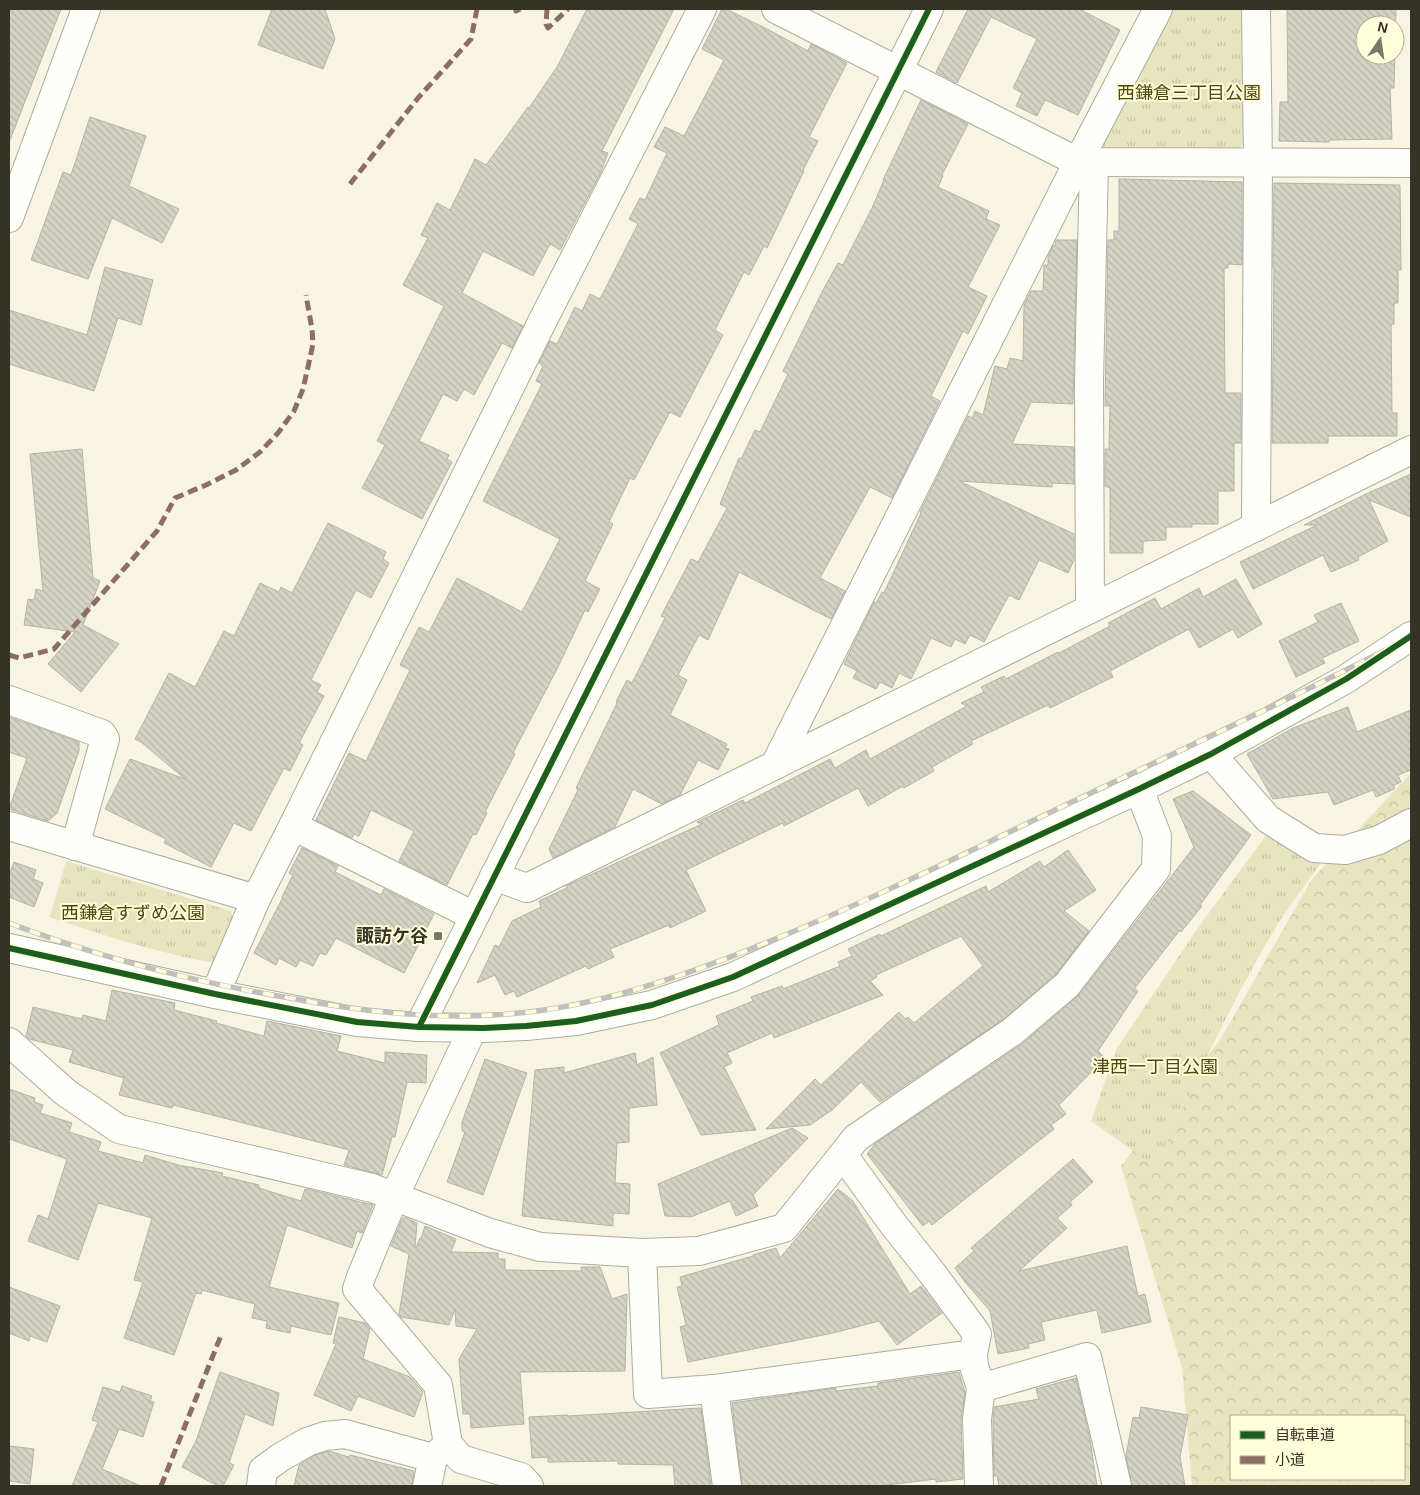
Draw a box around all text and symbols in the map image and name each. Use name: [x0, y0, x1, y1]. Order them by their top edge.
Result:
north arrow: [1355, 15, 1405, 65]
text: N: [1376, 18, 1390, 36]
park label: 西鎌倉三丁目公園: [1117, 83, 1261, 103]
park label: 西鎌倉すずめ公園: [61, 903, 205, 923]
place label: 諏訪ケ谷: [356, 926, 428, 946]
marker: 諏訪ケ谷: [432, 930, 444, 942]
park label: 津西一丁目公園: [1092, 1057, 1218, 1077]
legend: [1230, 1415, 1405, 1480]
text: 自転車道: [1275, 1426, 1335, 1443]
text: 小道: [1275, 1451, 1305, 1468]

